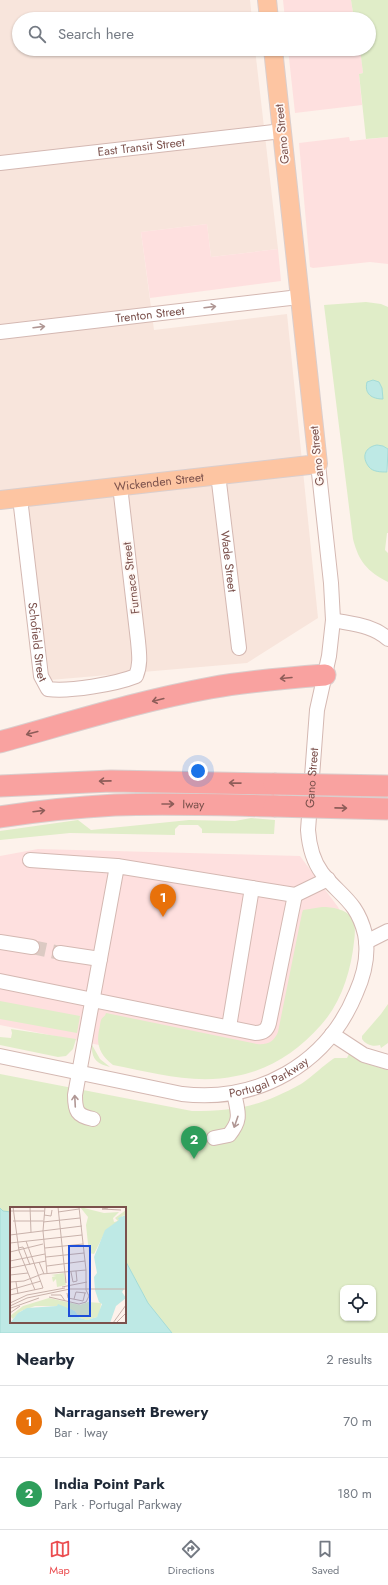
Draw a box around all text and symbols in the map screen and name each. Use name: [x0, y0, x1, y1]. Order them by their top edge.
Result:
search box: [12, 12, 376, 56]
icon: search: [26, 23, 48, 45]
text: Search here: [58, 23, 134, 45]
street label: Gano Street: [270, 103, 294, 165]
street label: East Transit Street: [97, 133, 186, 161]
street label: Trenton Street: [115, 301, 185, 327]
one-way arrow: [203, 304, 216, 311]
one-way arrow: [32, 323, 45, 331]
street label: Gano Street: [305, 425, 329, 487]
street label: Wickenden Street: [113, 468, 205, 496]
street label: Wade Street: [216, 530, 241, 593]
street label: Furnace Street: [118, 541, 144, 615]
street label: Schofield Street: [23, 601, 52, 685]
one-way arrow: [280, 674, 293, 682]
one-way arrow: [152, 697, 165, 704]
one-way arrow: [26, 730, 39, 737]
street label: Gano Street: [301, 747, 323, 809]
your location: [188, 761, 208, 781]
one-way arrow: [99, 778, 112, 785]
one-way arrow: [229, 779, 242, 787]
street label: Iway: [182, 795, 205, 814]
one-way arrow: [161, 800, 174, 808]
one-way arrow: [334, 804, 347, 812]
one-way arrow: [32, 808, 45, 815]
pin: 1: [150, 884, 176, 917]
street label: Portugal Parkway: [228, 1052, 313, 1102]
one-way arrow: [72, 1095, 79, 1108]
one-way arrow: [232, 1116, 239, 1129]
pin: 2: [181, 1126, 207, 1159]
inset map: [10, 1207, 126, 1323]
map controls: [340, 1285, 376, 1321]
button: locate: [340, 1285, 376, 1321]
text: Nearby: [16, 1347, 74, 1371]
text: 2 results: [326, 1350, 372, 1369]
text: Narragansett Brewery: [54, 1401, 208, 1423]
text: 1: [26, 1412, 32, 1431]
text: 70 m: [343, 1412, 372, 1431]
text: Bar · Iway: [54, 1423, 108, 1442]
text: India Point Park: [54, 1473, 165, 1495]
text: 2: [25, 1484, 33, 1503]
text: 180 m: [337, 1484, 372, 1503]
text: Park · Portugal Parkway: [54, 1495, 182, 1514]
tab: Map: [49, 1538, 71, 1578]
tab: Directions: [168, 1538, 214, 1578]
tab: Saved: [312, 1538, 339, 1578]

